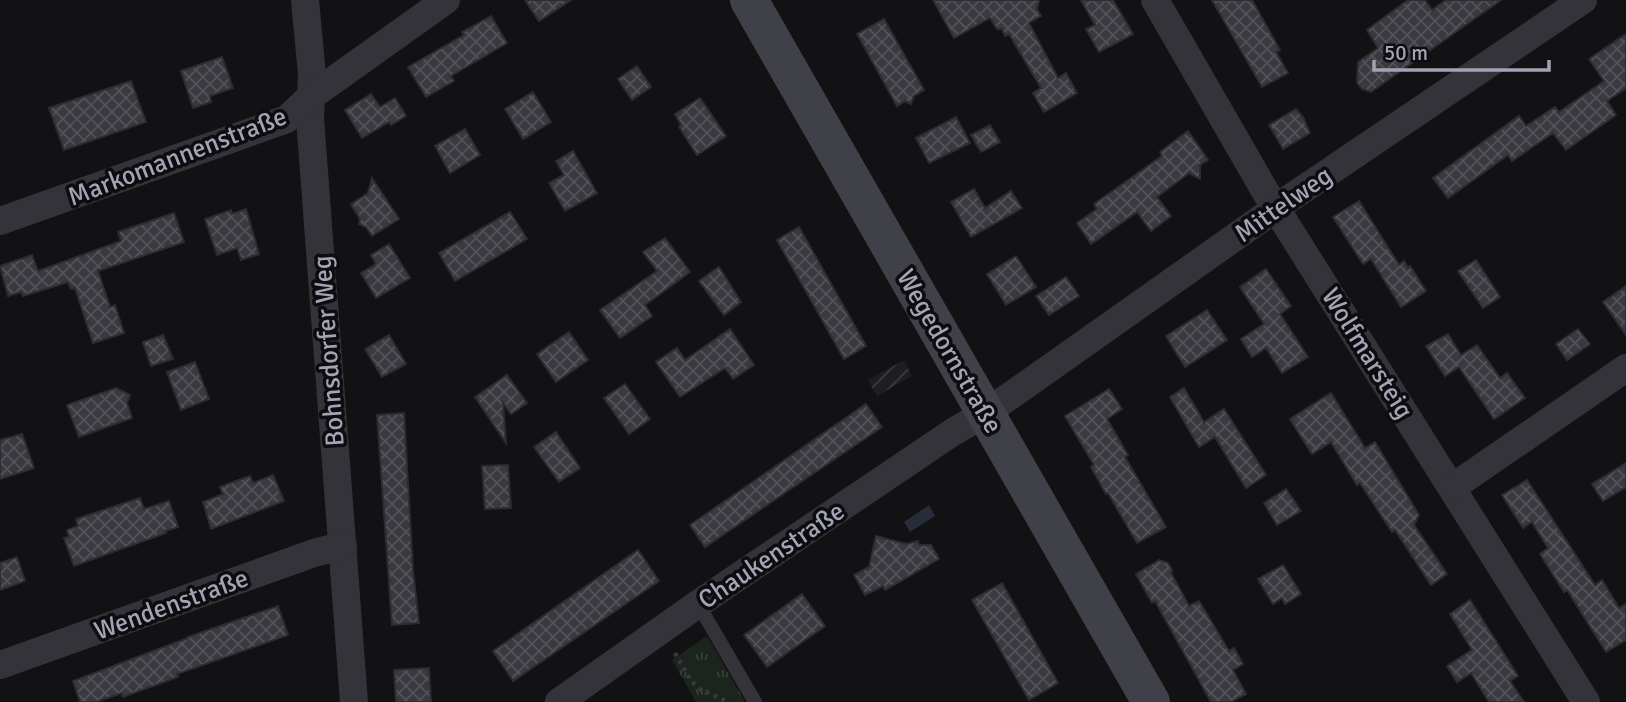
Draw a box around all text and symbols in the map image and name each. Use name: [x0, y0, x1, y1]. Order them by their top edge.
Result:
scale bar: [1374, 28, 1549, 72]
text: 50 m: [1384, 40, 1428, 66]
street label: Markomannenstraße: [64, 100, 291, 213]
street label: Mittelweg: [1229, 160, 1338, 250]
street label: Bohnsdorfer Weg: [306, 254, 352, 447]
street label: Wegedornstraße: [889, 264, 1009, 439]
street label: Wolfmarsteig: [1314, 282, 1420, 425]
street label: Chaukenstraße: [692, 495, 851, 616]
street label: Wendenstraße: [90, 562, 253, 648]

